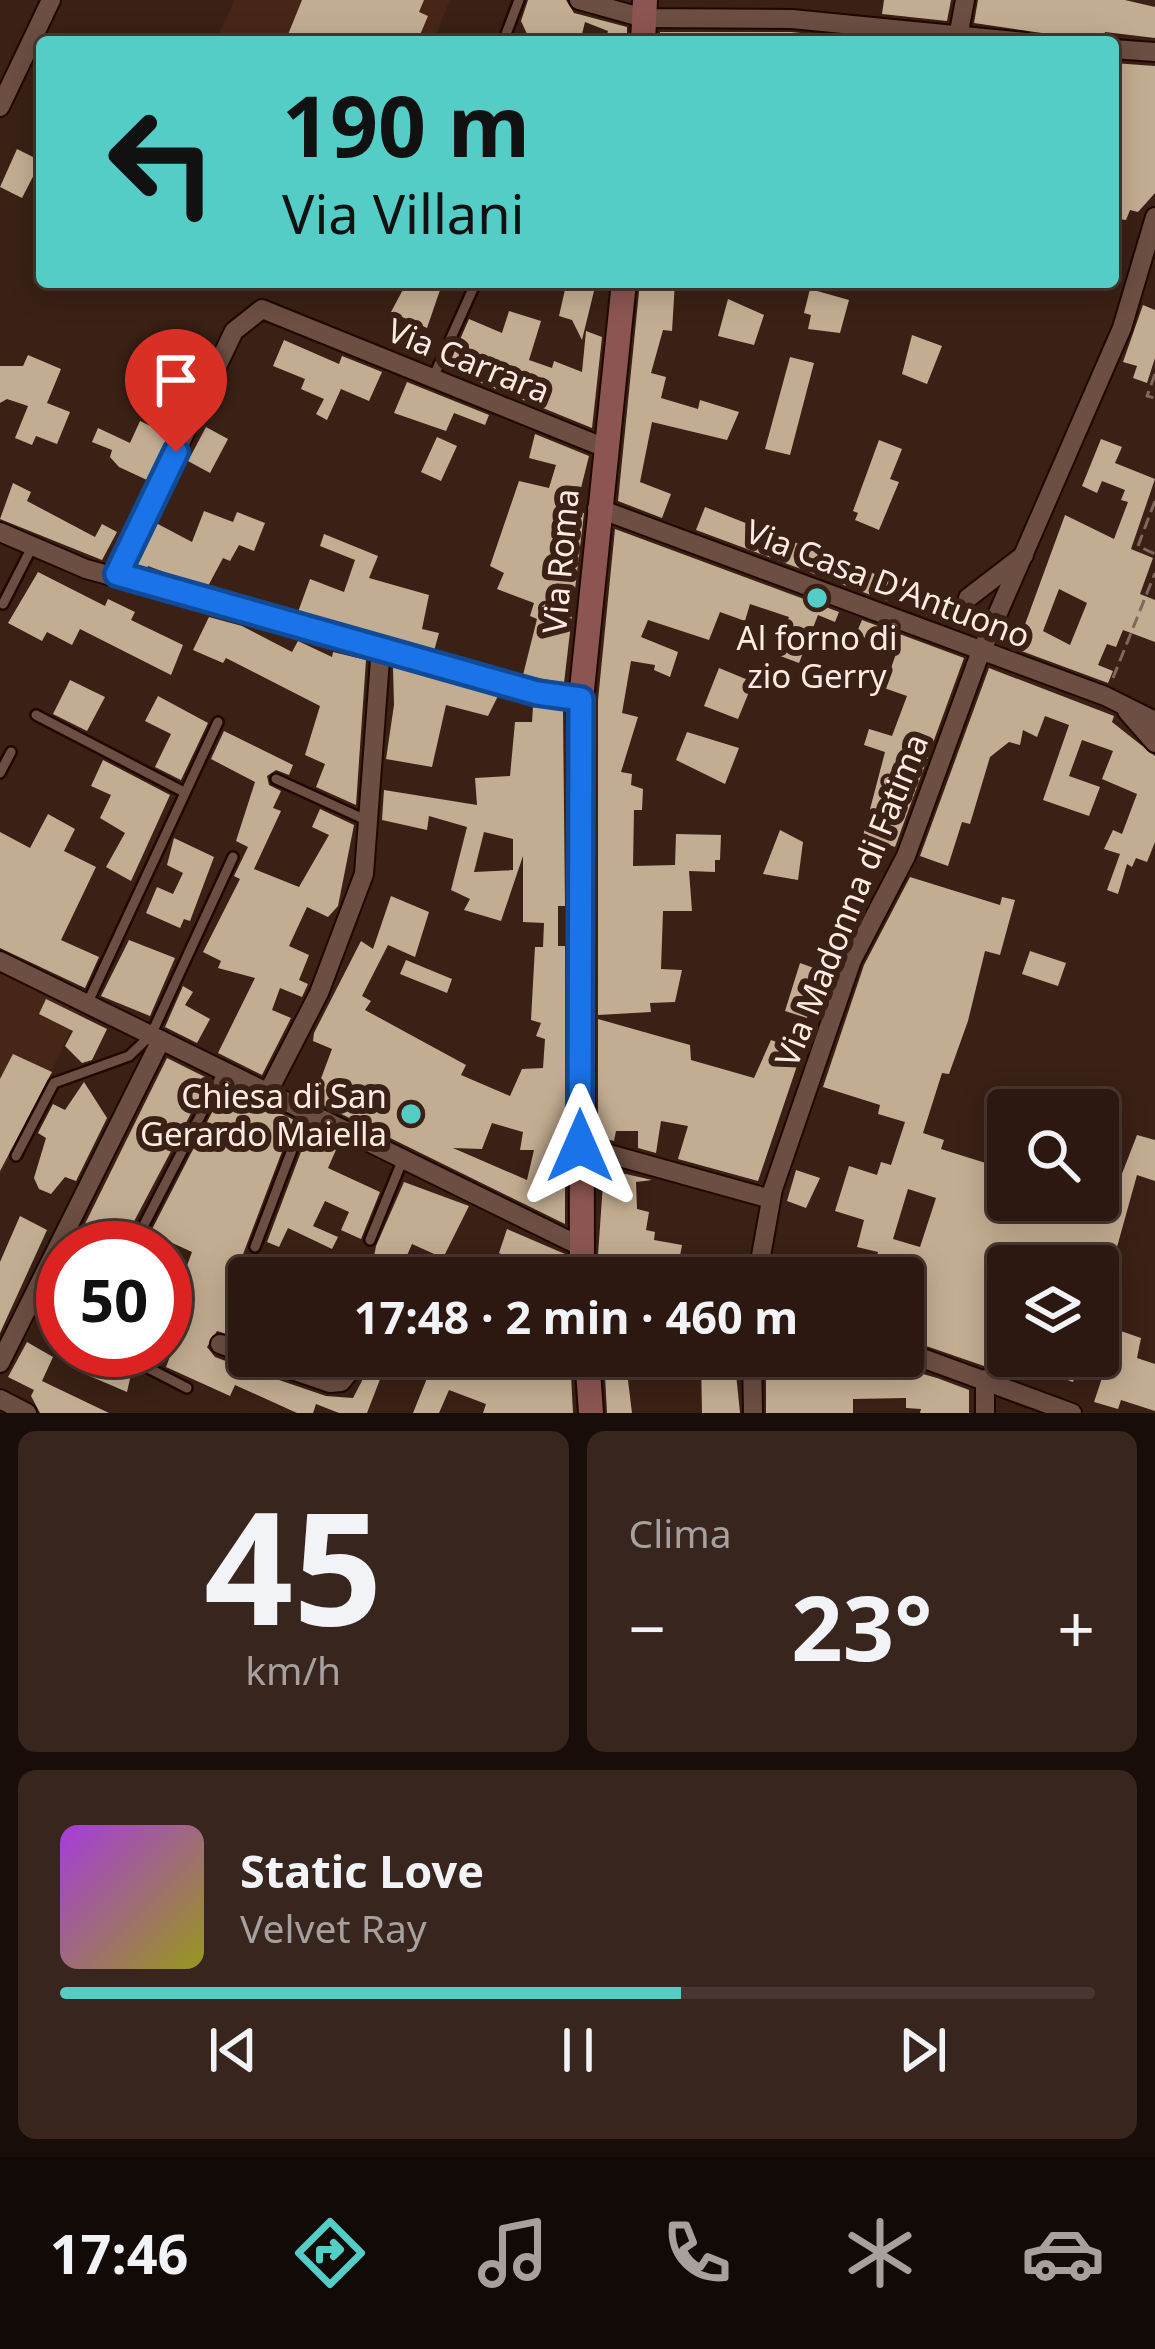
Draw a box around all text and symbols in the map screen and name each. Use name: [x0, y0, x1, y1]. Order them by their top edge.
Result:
text: 190 m: [282, 67, 530, 182]
icon: left: [84, 84, 240, 240]
text: Via Villani: [282, 176, 524, 250]
street label: Via Carrara: [381, 307, 557, 413]
pin: [125, 329, 227, 452]
icon: arrive: [143, 347, 209, 413]
street label: Via Roma: [531, 487, 589, 635]
street label: Via Casa D'Antuono: [739, 508, 1037, 658]
marker: Al forno di zio Gerry: [804, 585, 830, 611]
place label: Al forno di zio Gerry: [737, 615, 897, 698]
street label: Via Madonna di Fatima: [764, 727, 938, 1073]
place label: Chiesa di San Gerardo Maiella: [140, 1073, 387, 1156]
position arrow: [517, 1083, 643, 1209]
map controls: [987, 1089, 1119, 1377]
button: search: [987, 1089, 1119, 1221]
marker: Chiesa di San Gerardo Maiella: [398, 1101, 424, 1127]
speed limit sign: 50: [36, 1221, 192, 1377]
button: layers: [987, 1245, 1119, 1377]
text: 17:48 · 2 min · 460 m: [354, 1286, 798, 1347]
text: 45: [204, 1458, 382, 1671]
text: Clima: [629, 1506, 732, 1559]
text: 23°: [791, 1565, 932, 1687]
text: −: [629, 1582, 666, 1672]
text: +: [1057, 1582, 1095, 1672]
text: km/h: [245, 1643, 341, 1696]
text: Static Love: [240, 1840, 484, 1901]
text: Velvet Ray: [240, 1901, 427, 1954]
icon: previous: [200, 2017, 266, 2083]
icon: pause: [545, 2017, 611, 2083]
icon: next: [890, 2017, 956, 2083]
icon: directions: [288, 2211, 372, 2295]
icon: music: [471, 2211, 555, 2295]
icon: phone: [655, 2211, 739, 2295]
icon: climate: [838, 2211, 922, 2295]
icon: car: [1021, 2211, 1105, 2295]
text: 17:46: [50, 2216, 188, 2290]

